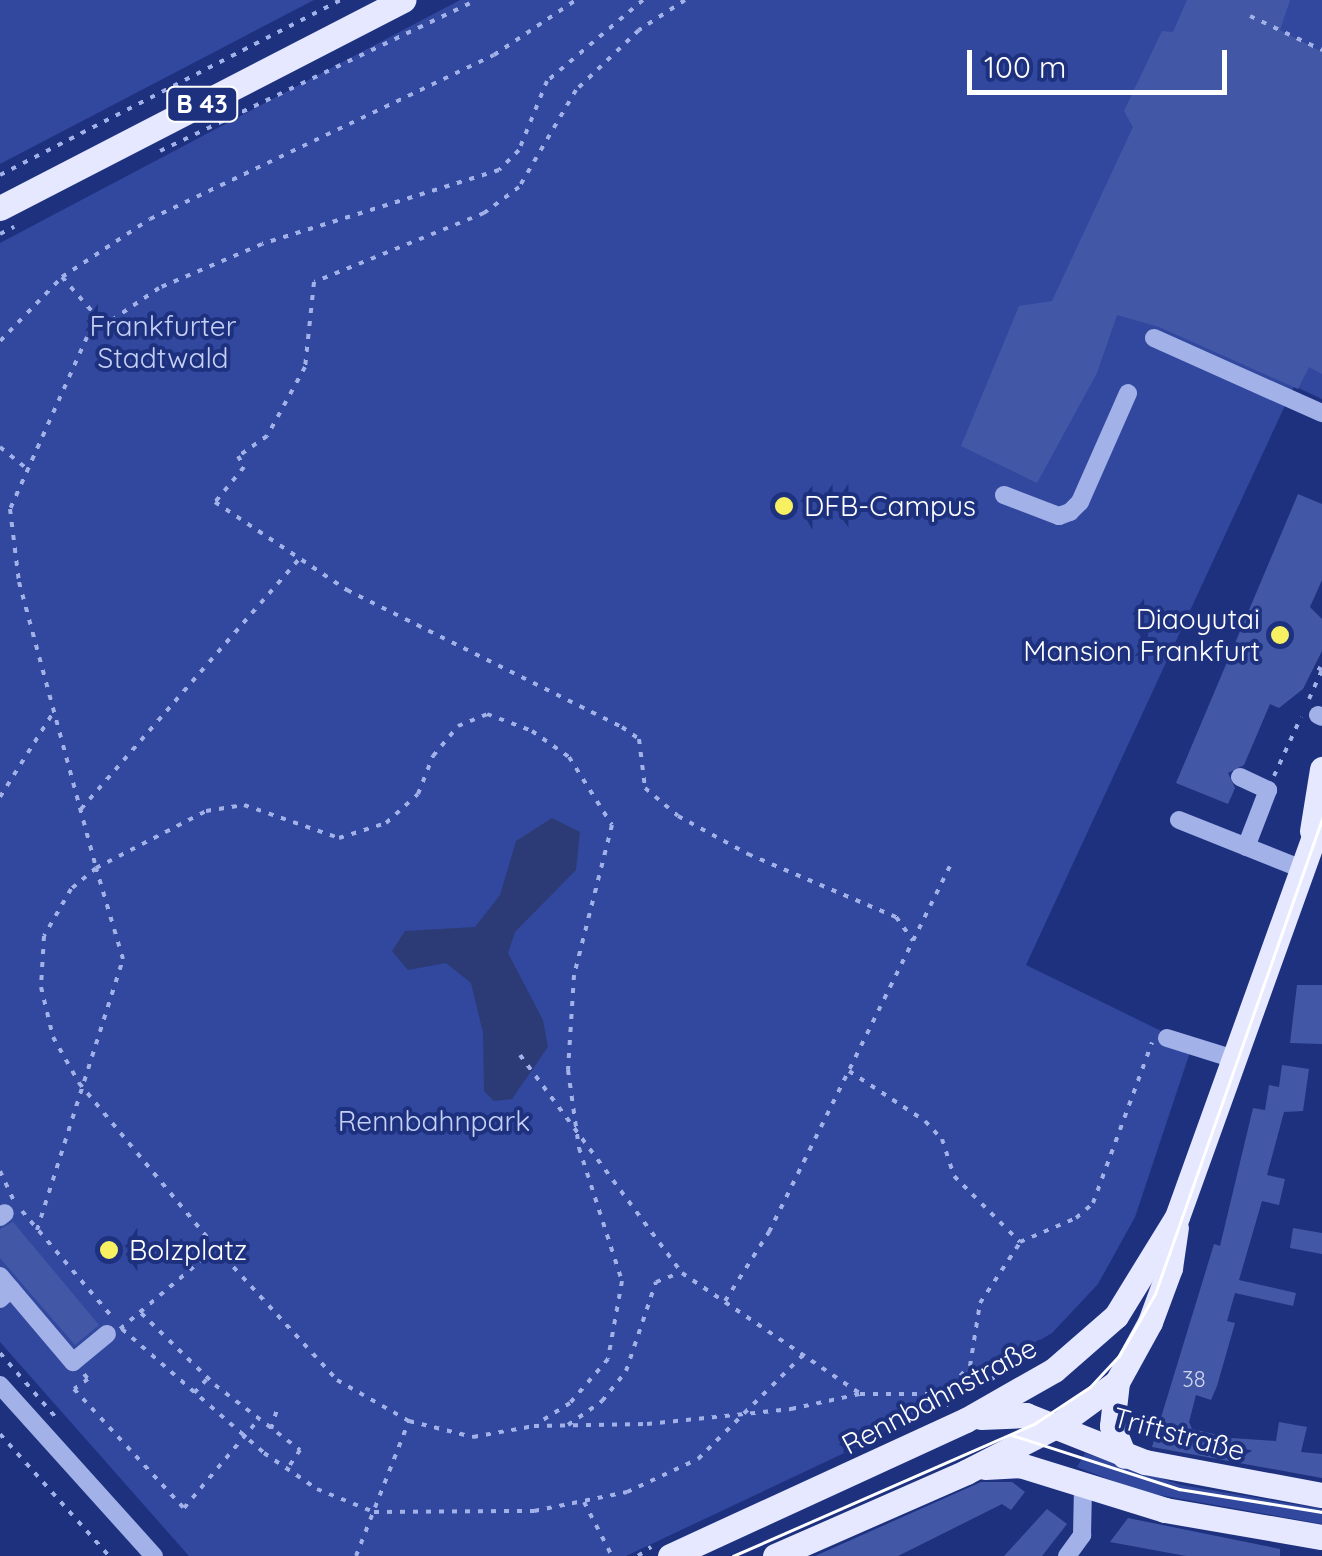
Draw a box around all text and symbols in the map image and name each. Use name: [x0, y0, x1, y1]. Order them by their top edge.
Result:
scale bar: [972, 30, 1232, 92]
text: 100 m: [984, 48, 1066, 86]
road number: B 43: [164, 84, 240, 124]
park label: Frankfurter Stadtwald: [90, 309, 236, 375]
place label: DFB-Campus: [804, 489, 976, 523]
marker: DFB-Campus: [773, 495, 795, 517]
place label: Diaoyutai Mansion Frankfurt: [1023, 602, 1260, 668]
marker: Diaoyutai Mansion Frankfurt: [1269, 624, 1291, 646]
park label: Rennbahnpark: [338, 1104, 530, 1138]
place label: Bolzplatz: [129, 1233, 247, 1267]
marker: Bolzplatz: [98, 1239, 120, 1261]
street label: Rennbahnstraße: [836, 1331, 1042, 1461]
house number: 38: [1182, 1367, 1206, 1393]
street label: Triftstraße: [1109, 1400, 1249, 1468]

